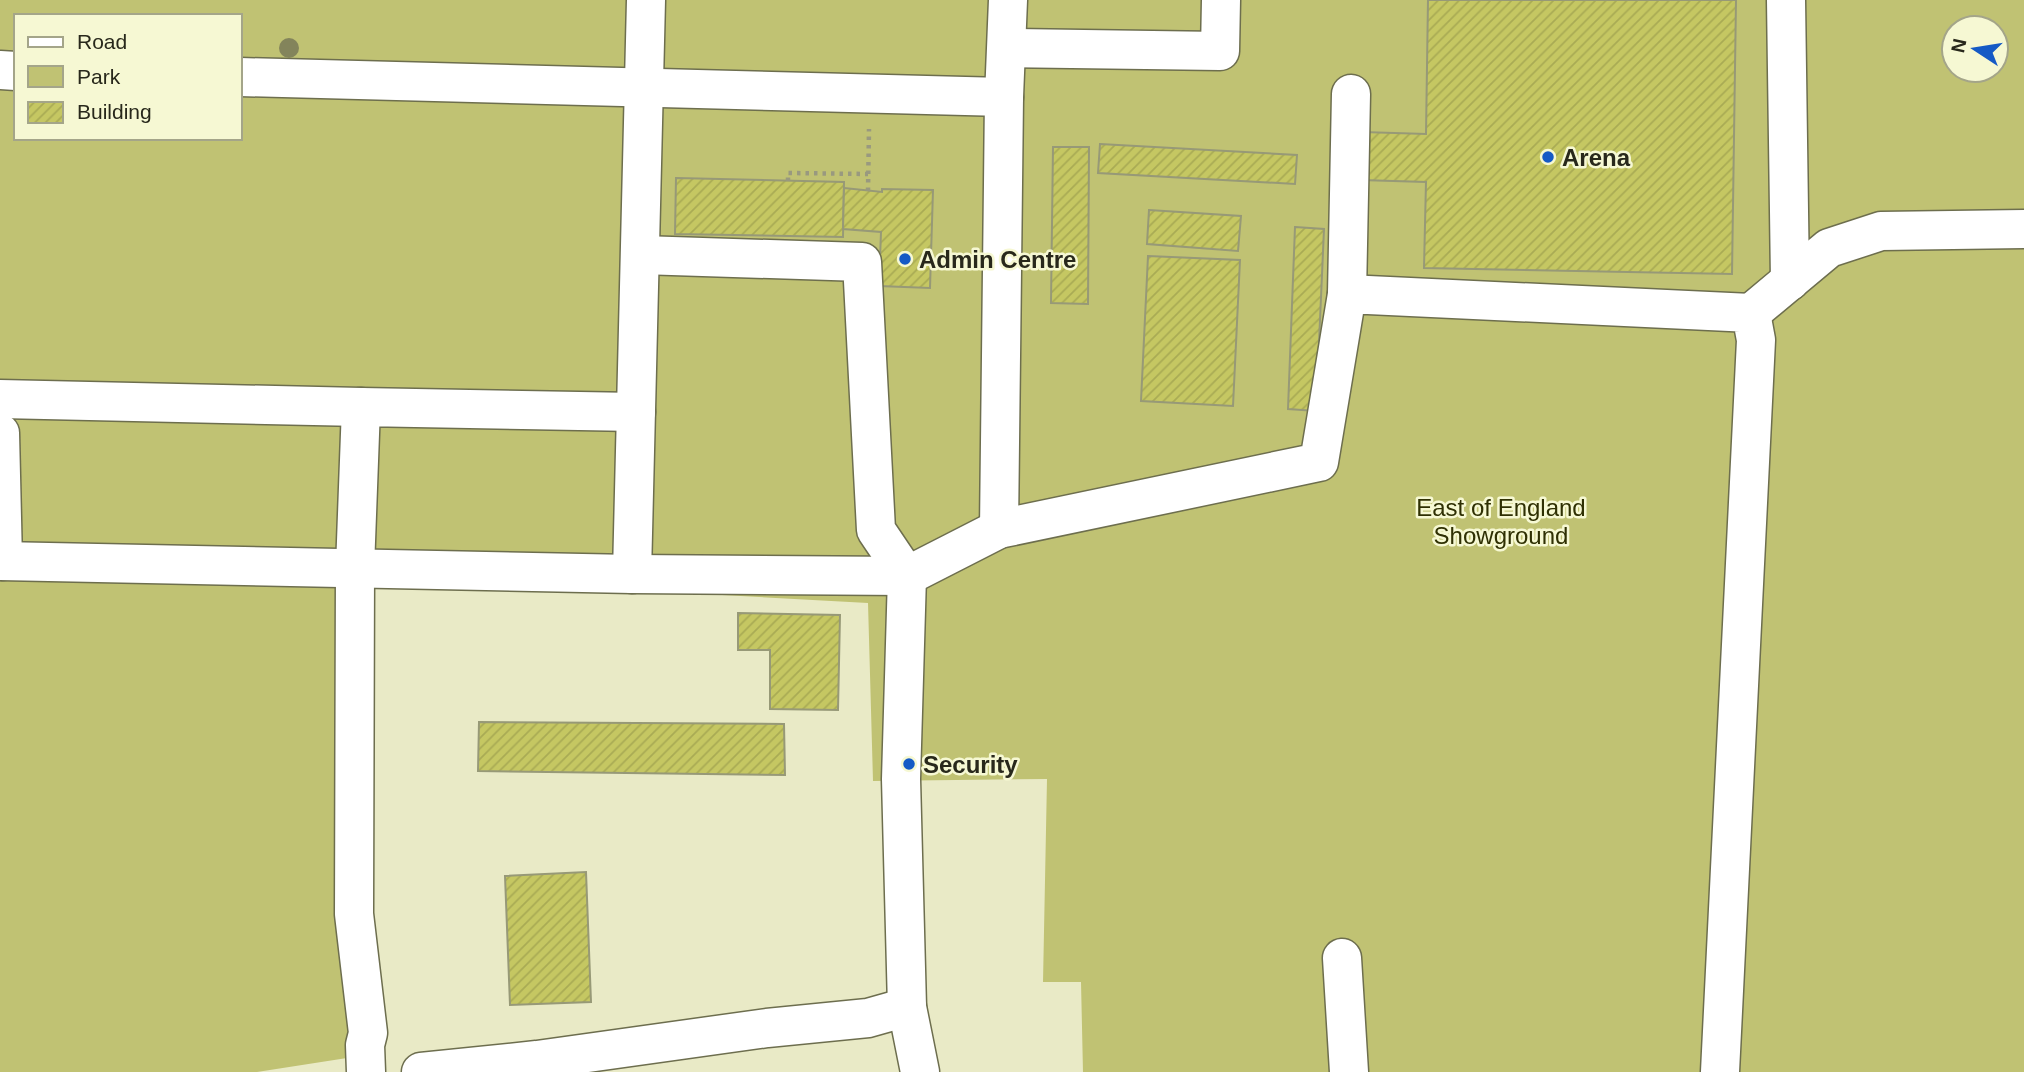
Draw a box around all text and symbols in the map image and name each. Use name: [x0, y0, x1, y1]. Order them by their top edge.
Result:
legend: [14, 14, 242, 140]
north arrow: [1940, 14, 2010, 84]
text: Road: [77, 30, 127, 53]
text: N: [1947, 37, 1971, 54]
text: Park: [77, 65, 121, 88]
text: Building: [77, 100, 152, 123]
place label: Arena: [1562, 144, 1631, 171]
marker: Arena: [1540, 149, 1556, 165]
place label: Admin Centre: [919, 246, 1076, 273]
marker: Admin Centre: [897, 251, 913, 267]
park label: East of England Showground: [1416, 494, 1586, 549]
place label: Security: [923, 751, 1018, 778]
marker: Security: [901, 756, 917, 772]

